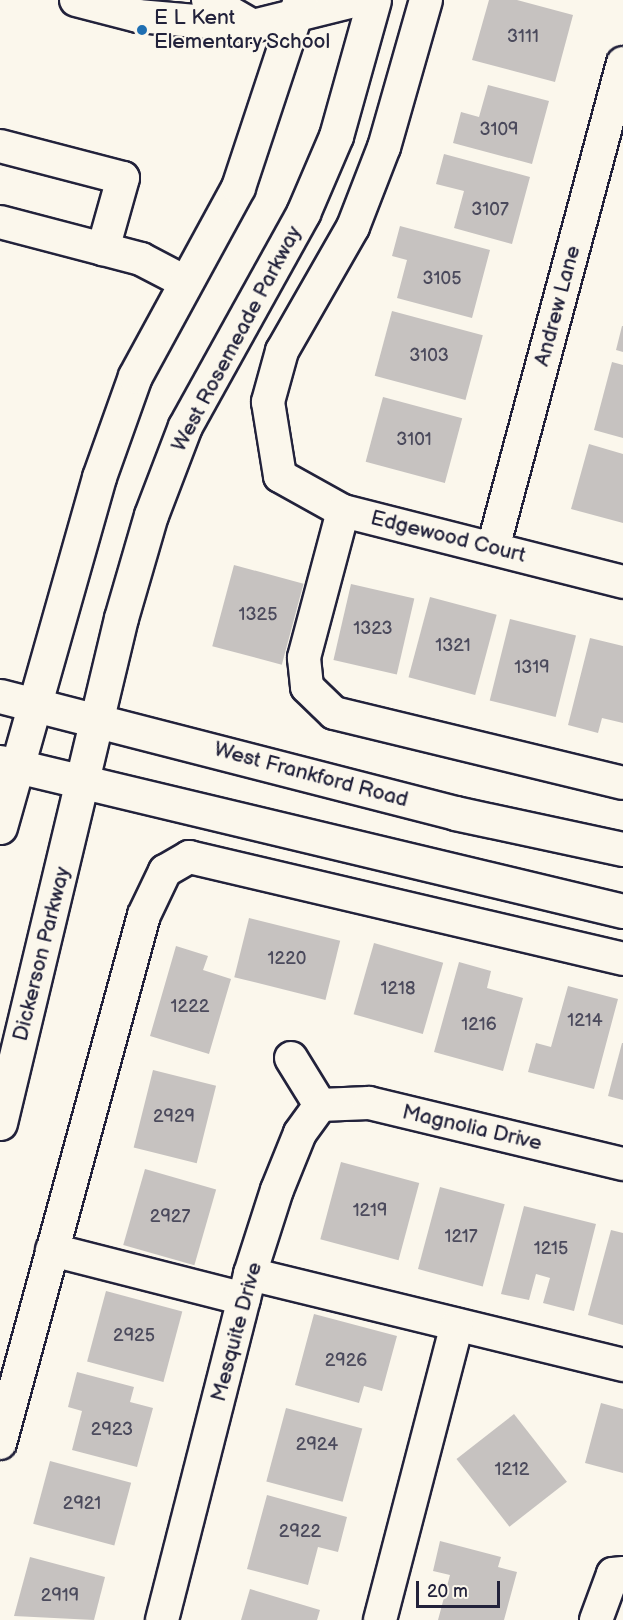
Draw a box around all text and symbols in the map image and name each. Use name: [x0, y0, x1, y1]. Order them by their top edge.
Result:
place label: E L Kent Elementary School: [154, 5, 332, 55]
marker: E L Kent Elementary School: [135, 23, 149, 37]
house number: 3111: [507, 26, 539, 48]
house number: 3109: [479, 119, 519, 141]
house number: 3107: [471, 199, 509, 221]
street label: West Rosemeade Parkway: [167, 222, 307, 456]
street label: Andrew Lane: [530, 243, 586, 369]
house number: 3105: [423, 268, 461, 290]
house number: 3103: [409, 345, 449, 367]
house number: 3101: [396, 429, 432, 451]
street label: Edgewood Court: [368, 506, 528, 568]
house number: 1325: [239, 604, 277, 626]
house number: 1323: [353, 618, 393, 640]
house number: 1321: [435, 635, 471, 657]
house number: 1319: [514, 657, 550, 679]
street label: West Frankford Road: [211, 737, 411, 813]
street label: Dickerson Parkway: [8, 864, 76, 1044]
house number: 1220: [268, 948, 306, 970]
house number: 1218: [381, 978, 415, 1000]
house number: 1222: [171, 996, 209, 1018]
house number: 1214: [567, 1010, 603, 1032]
house number: 1216: [461, 1014, 497, 1036]
street label: Magnolia Drive: [400, 1100, 544, 1156]
house number: 2929: [153, 1106, 195, 1128]
house number: 1219: [353, 1200, 387, 1222]
house number: 2927: [150, 1206, 190, 1228]
house number: 1217: [444, 1226, 478, 1248]
house number: 1215: [534, 1238, 568, 1260]
street label: Mesquite Drive: [206, 1260, 268, 1404]
house number: 2925: [113, 1325, 155, 1347]
house number: 2926: [325, 1350, 367, 1372]
house number: 2923: [91, 1419, 133, 1441]
house number: 2924: [296, 1434, 338, 1456]
house number: 1212: [495, 1459, 529, 1481]
house number: 2921: [63, 1493, 101, 1515]
house number: 2922: [279, 1521, 321, 1543]
scale bar: [419, 1569, 503, 1607]
text: 20 m: [427, 1581, 468, 1602]
house number: 2919: [41, 1585, 79, 1607]

